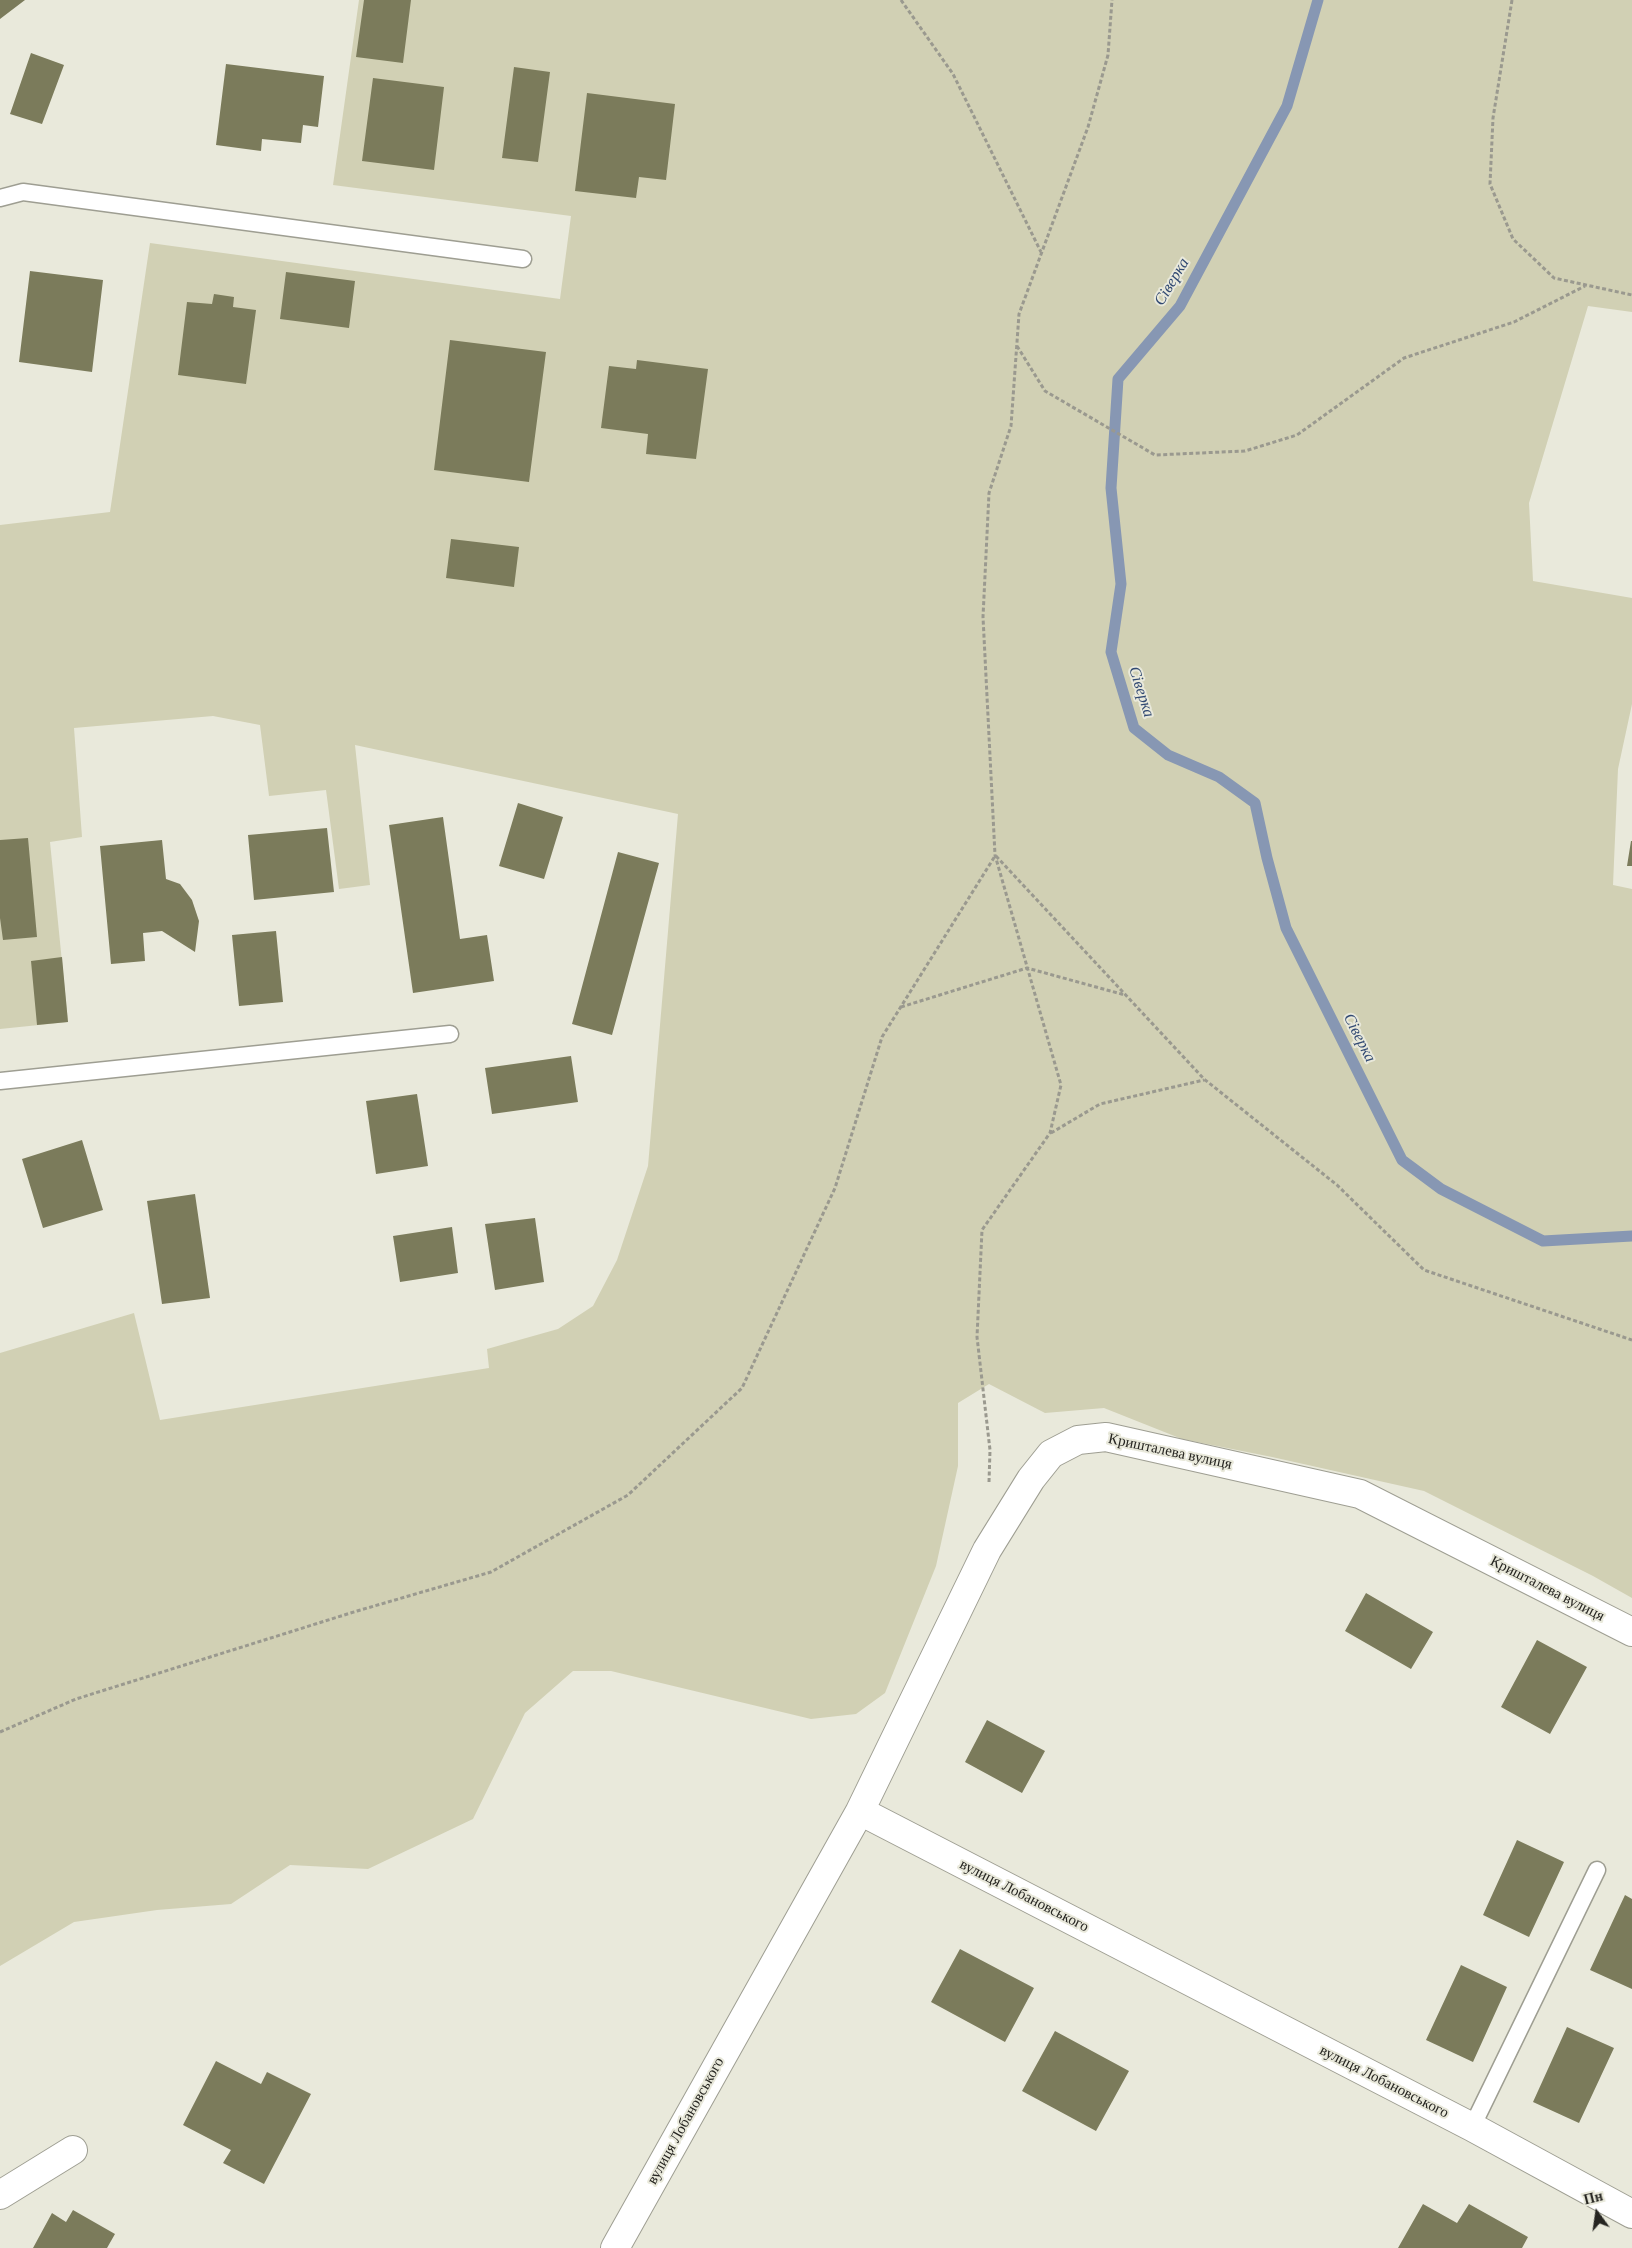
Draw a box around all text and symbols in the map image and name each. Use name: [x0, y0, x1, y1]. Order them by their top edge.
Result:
water label: Сіверка: [1150, 255, 1194, 309]
water label: Сіверка: [1124, 664, 1158, 720]
water label: Сіверка: [1339, 1010, 1379, 1066]
street label: Кришталева вулиця: [1107, 1430, 1233, 1474]
street label: Кришталева вулиця: [1487, 1552, 1607, 1626]
street label: вулиця Лобановського: [956, 1856, 1092, 1936]
street label: вулиця Лобановського: [1316, 2042, 1452, 2122]
street label: вулиця Лобановського: [644, 2054, 728, 2188]
north arrow: [1572, 2188, 1622, 2238]
text: Пн: [1582, 2188, 1604, 2208]

